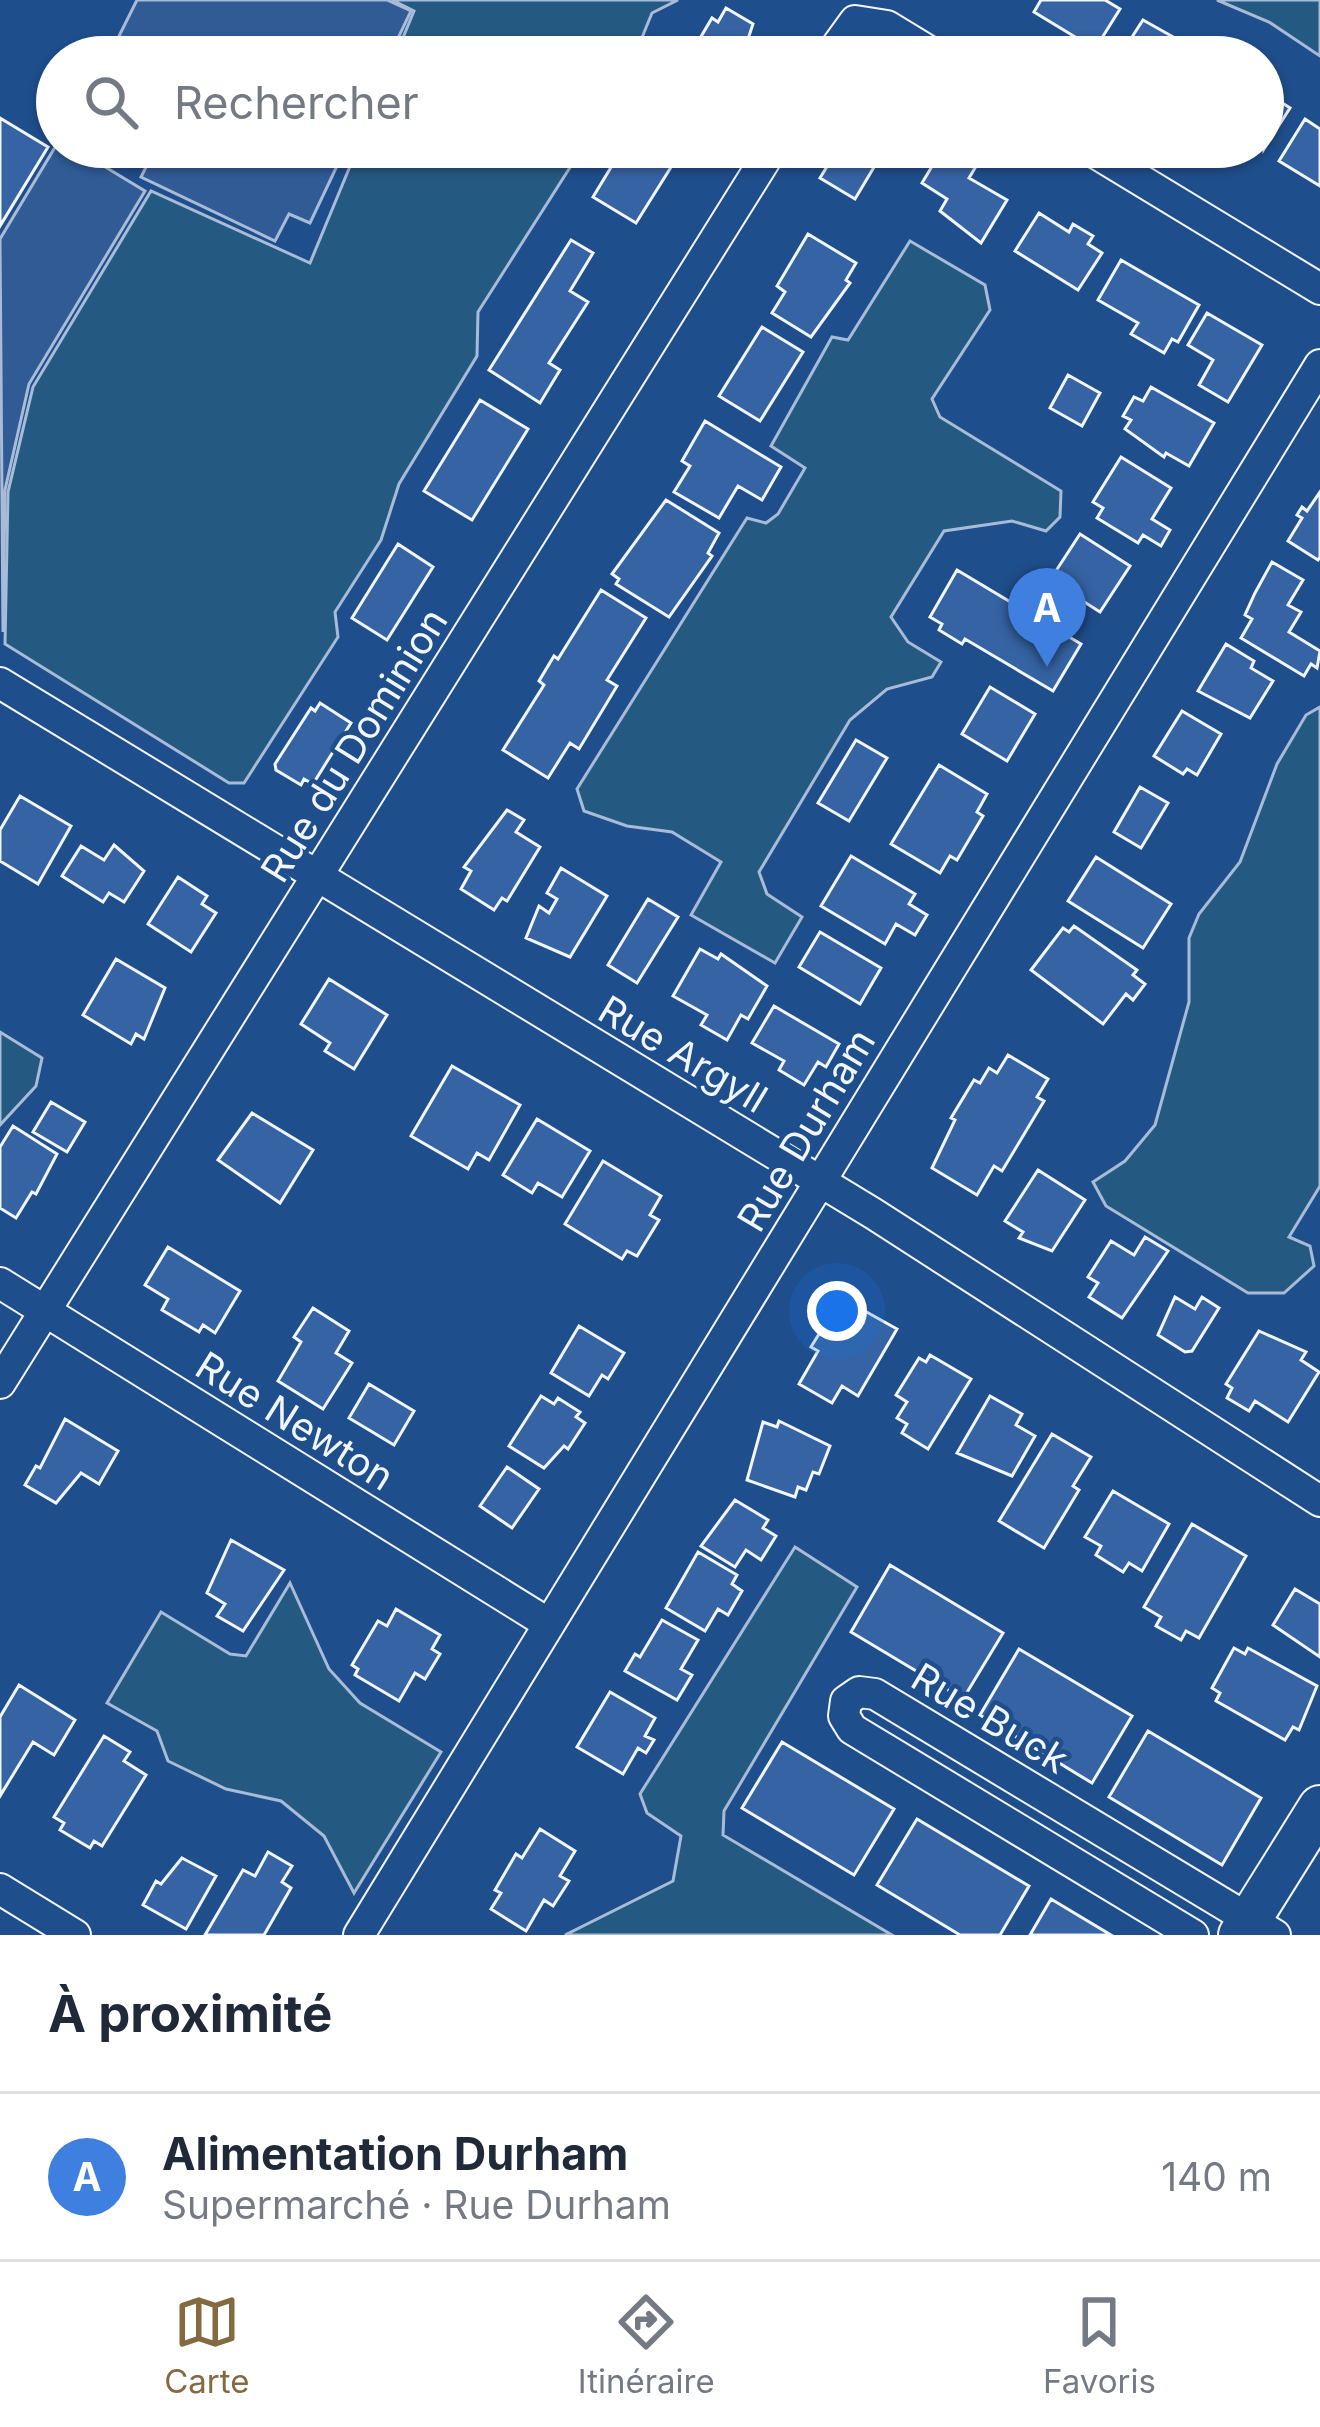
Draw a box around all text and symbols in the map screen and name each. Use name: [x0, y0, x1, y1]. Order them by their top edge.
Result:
search box: [36, 36, 1284, 168]
icon: search: [78, 69, 144, 135]
text: Rechercher: [174, 75, 419, 130]
pin: A: [1008, 568, 1086, 667]
street label: Rue du Dominion: [250, 599, 457, 890]
street label: Rue Argyll: [591, 985, 776, 1122]
street label: Rue Durham: [727, 1020, 884, 1239]
your location: [807, 1281, 867, 1341]
street label: Rue Newton: [188, 1341, 403, 1500]
street label: Rue Buck: [904, 1653, 1077, 1783]
text: À proximité: [48, 1983, 332, 2044]
text: Alimentation Durham: [162, 2126, 628, 2181]
text: A: [72, 2153, 102, 2200]
text: 140 m: [1161, 2153, 1272, 2200]
text: Supermarché · Rue Durham: [162, 2181, 671, 2228]
tab: Carte: [164, 2289, 249, 2401]
tab: Itinéraire: [578, 2289, 715, 2401]
tab: Favoris: [1043, 2289, 1156, 2401]

